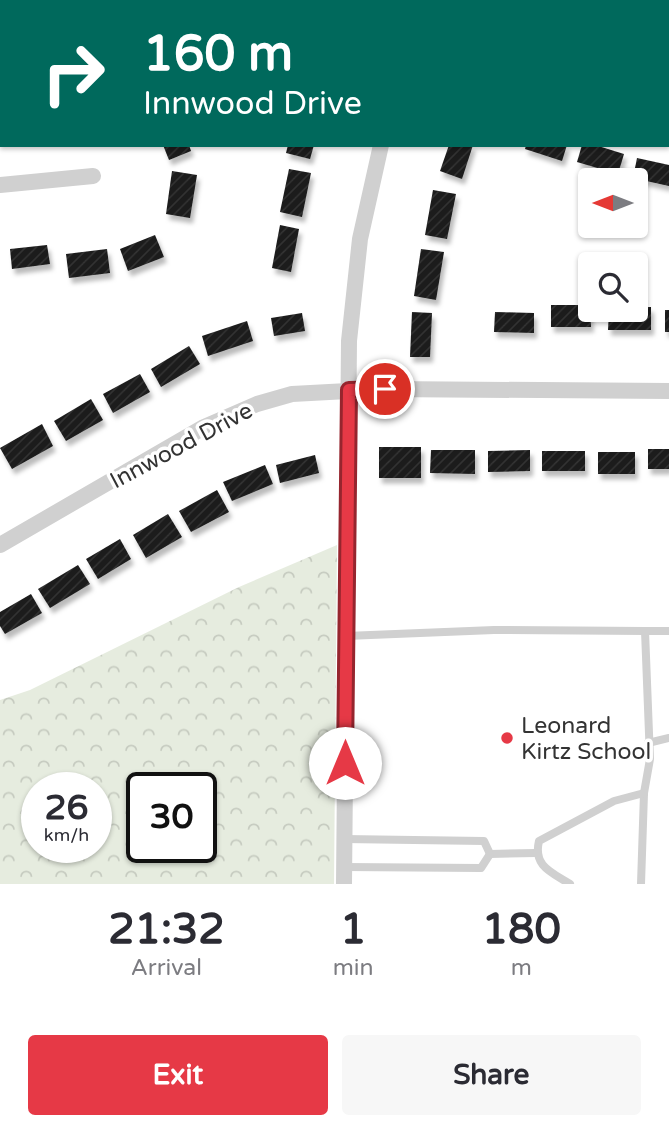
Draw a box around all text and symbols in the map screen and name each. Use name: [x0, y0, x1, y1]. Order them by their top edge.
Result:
text: 160 m: [143, 25, 293, 84]
icon: right: [28, 28, 119, 119]
text: Innwood Drive: [143, 85, 362, 123]
north arrow: [578, 168, 648, 238]
map controls: [578, 168, 648, 322]
button: search: [578, 252, 648, 322]
pin: [355, 359, 415, 419]
icon: arrive: [366, 370, 404, 408]
street label: Innwood Drive: [105, 397, 257, 495]
place label: Leonard Kirtz School: [521, 712, 651, 766]
position arrow: [308, 726, 382, 800]
marker: Leonard Kirtz School: [499, 730, 515, 746]
speed limit sign: 30: [126, 772, 217, 863]
text: 26: [45, 787, 88, 829]
text: km/h: [44, 824, 89, 846]
text: 21:32: [108, 904, 225, 955]
text: 1: [340, 904, 366, 955]
text: 180: [482, 904, 561, 955]
text: Arrival: [131, 954, 202, 982]
text: min: [333, 954, 374, 982]
text: m: [511, 954, 532, 982]
button: Exit: [28, 1035, 328, 1115]
button: Share: [342, 1035, 641, 1115]

